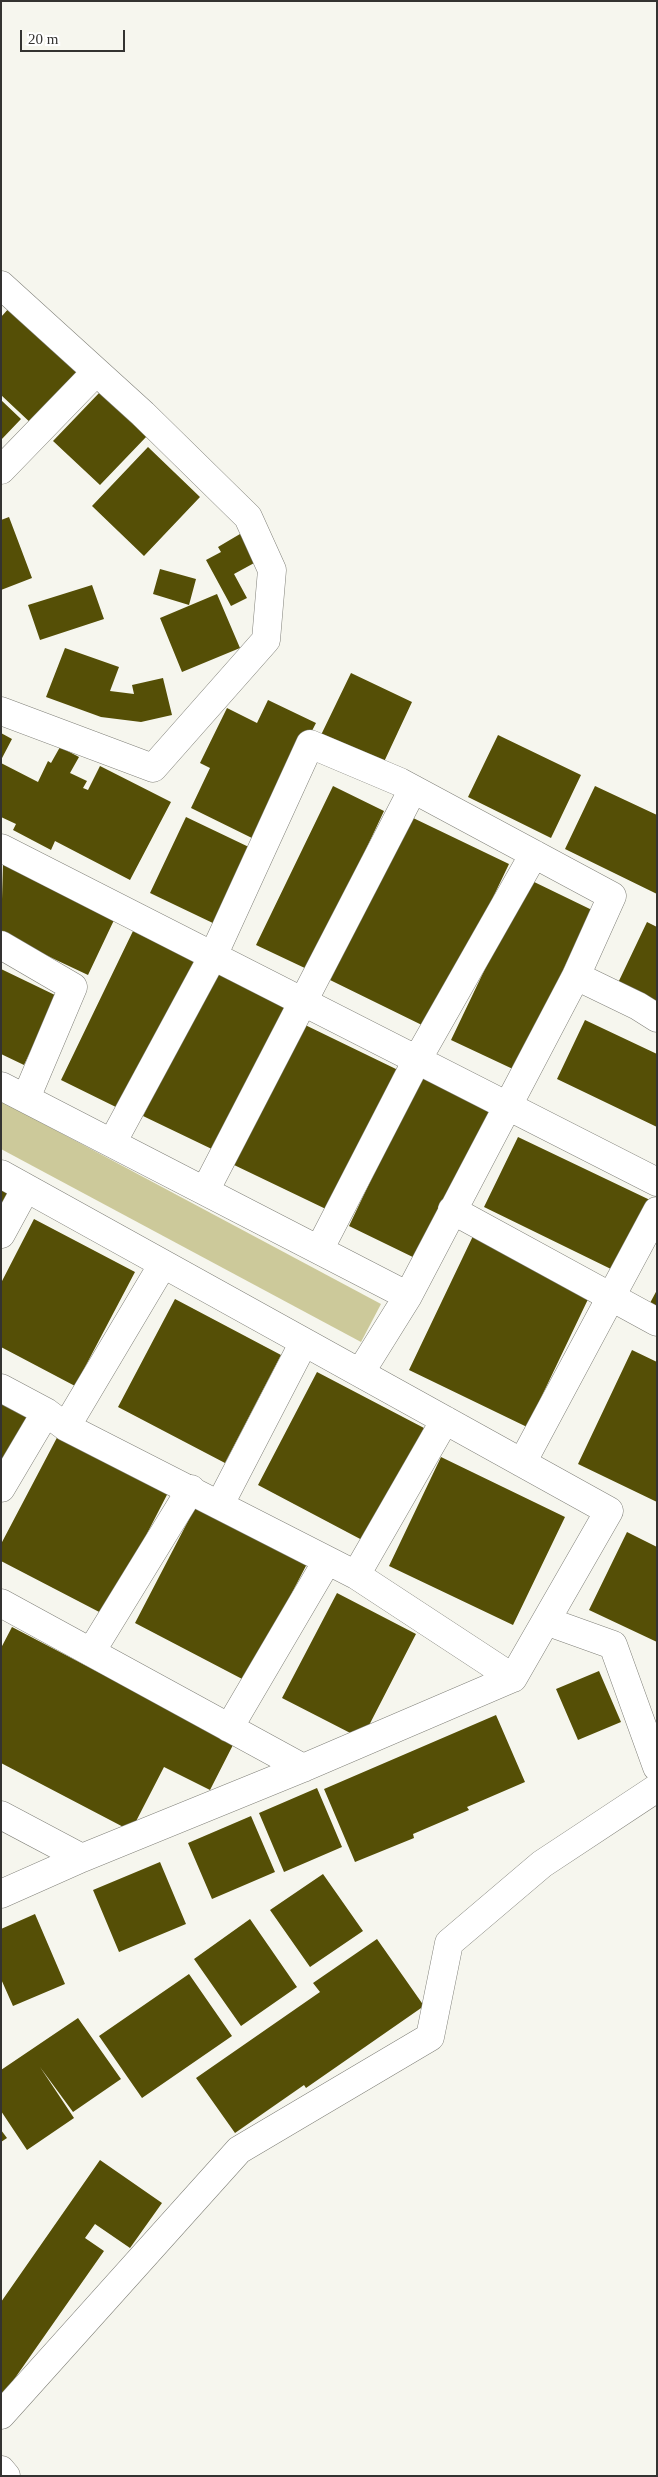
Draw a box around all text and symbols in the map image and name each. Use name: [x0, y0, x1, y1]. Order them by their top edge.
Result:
scale bar: [22, 20, 128, 52]
text: 20 m: [28, 31, 58, 47]

